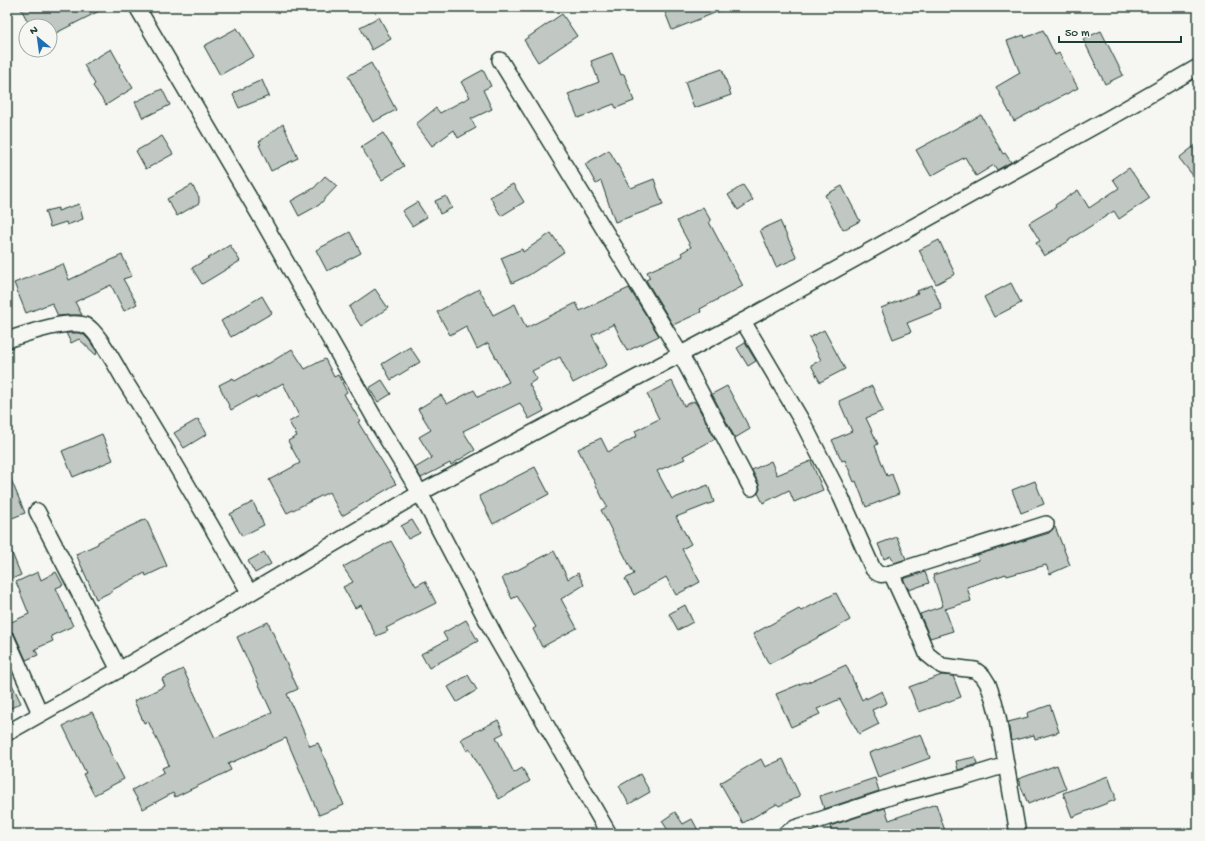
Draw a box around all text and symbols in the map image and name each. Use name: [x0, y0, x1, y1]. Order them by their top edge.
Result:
north arrow: [18, 18, 58, 58]
scale bar: [1059, 18, 1181, 44]
text: N: [28, 24, 40, 38]
text: 50 m: [1065, 27, 1090, 41]

